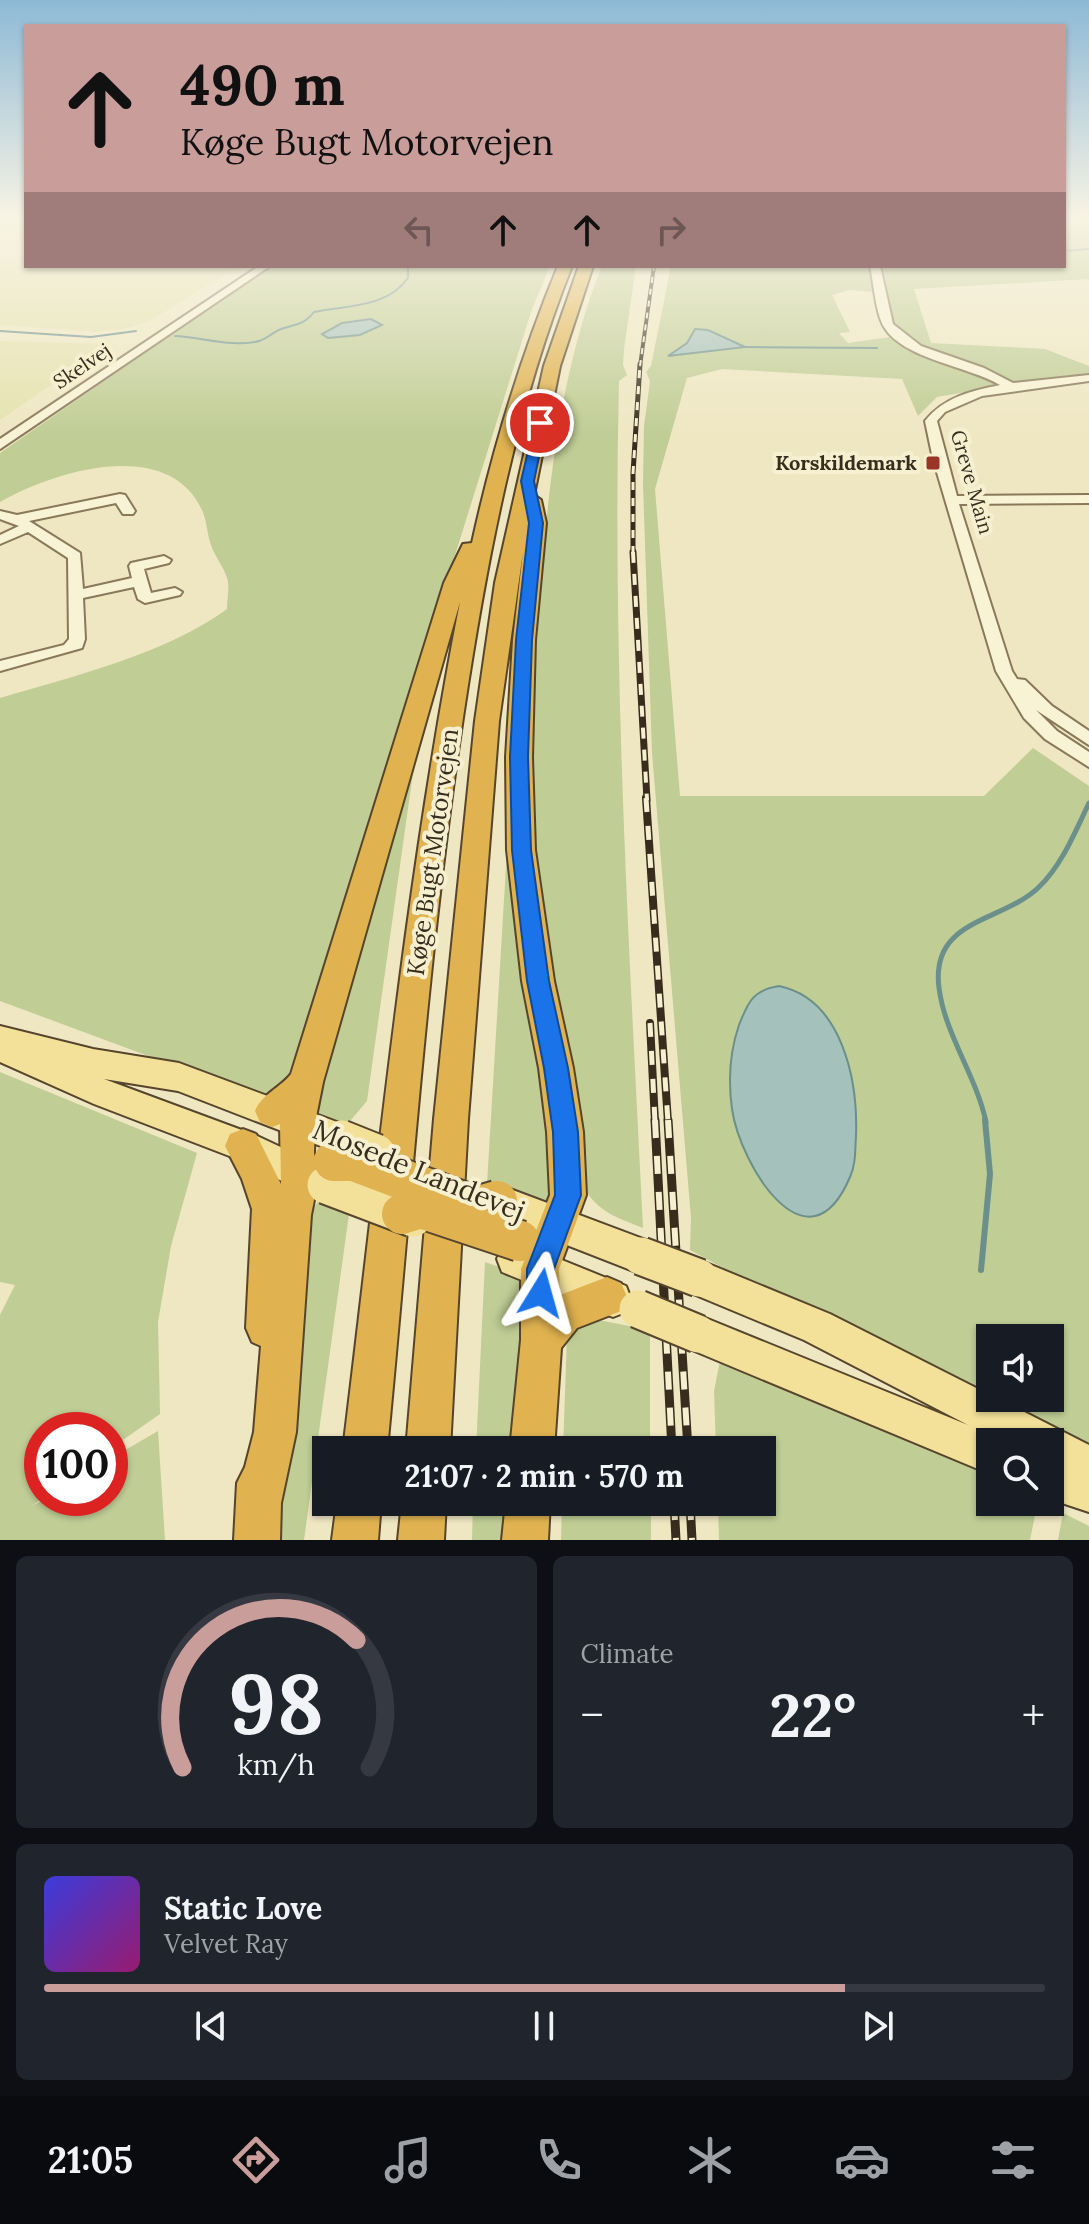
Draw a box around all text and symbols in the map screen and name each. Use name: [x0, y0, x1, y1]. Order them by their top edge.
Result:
text: 490 m: [180, 49, 345, 120]
icon: ahead: [48, 56, 152, 160]
text: Køge Bugt Motorvejen: [180, 119, 554, 165]
icon: left: [397, 208, 441, 252]
icon: ahead: [481, 208, 525, 252]
icon: ahead: [565, 208, 609, 252]
icon: right: [649, 208, 693, 252]
street label: Skelvej: [48, 337, 115, 394]
pin: [506, 389, 574, 457]
icon: arrive: [518, 401, 562, 445]
street label: Greve Main: [946, 427, 999, 537]
place label: Korskildemark: [775, 450, 917, 475]
marker: Korskildemark: [924, 454, 942, 472]
street label: Køge Bugt Motorvejen: [400, 726, 465, 977]
street label: Mosede Landevej: [308, 1111, 530, 1229]
position arrow: [499, 1251, 583, 1335]
map controls: [976, 1324, 1064, 1516]
button: sound: [976, 1324, 1064, 1412]
speed limit sign: 100: [24, 1412, 128, 1516]
button: search: [976, 1428, 1064, 1516]
text: 21:07 · 2 min · 570 m: [404, 1457, 684, 1495]
text: Climate: [581, 1637, 674, 1670]
text: 98: [229, 1650, 324, 1757]
text: 22°: [769, 1677, 856, 1753]
text: −: [581, 1687, 604, 1743]
text: +: [1022, 1687, 1045, 1743]
text: km/h: [238, 1746, 315, 1783]
text: Static Love: [164, 1889, 322, 1927]
text: Velvet Ray: [164, 1927, 288, 1960]
icon: previous: [189, 2004, 233, 2048]
icon: pause: [522, 2004, 566, 2048]
icon: next: [856, 2004, 900, 2048]
icon: directions: [228, 2132, 284, 2188]
icon: music: [380, 2132, 436, 2188]
icon: phone: [531, 2132, 587, 2188]
icon: climate: [682, 2132, 738, 2188]
icon: car: [834, 2132, 890, 2188]
icon: filters: [985, 2132, 1041, 2188]
text: 21:05: [48, 2137, 133, 2183]

